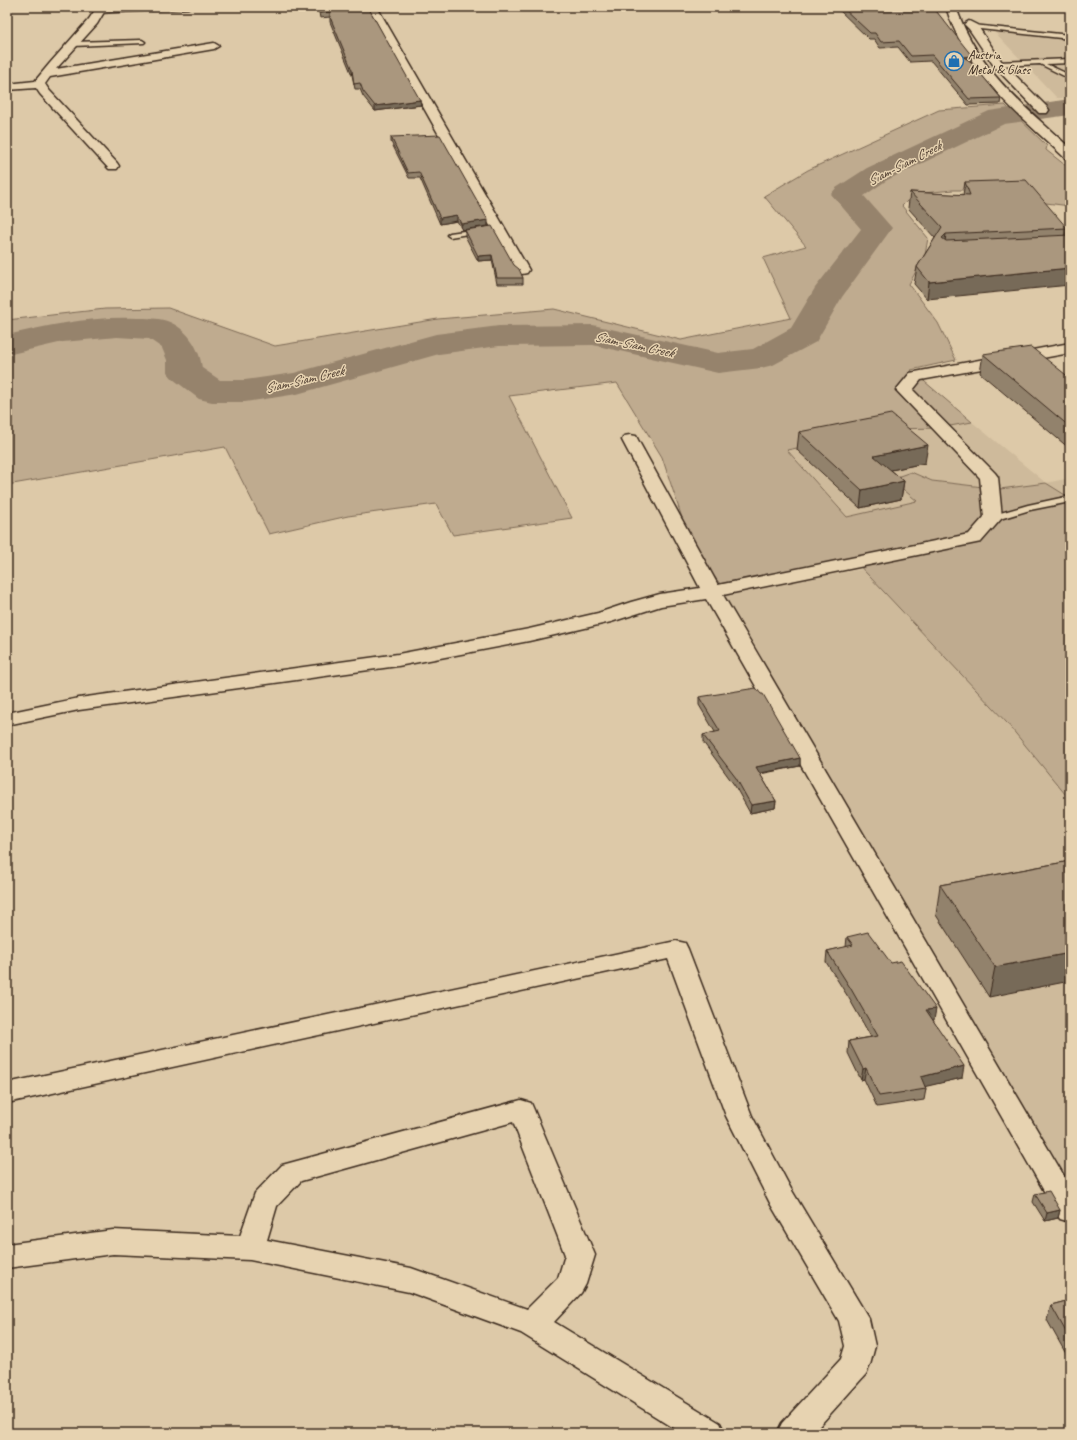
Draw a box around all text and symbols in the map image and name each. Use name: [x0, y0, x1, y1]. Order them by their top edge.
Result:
place label: Austria Metal & Glass: [968, 47, 1032, 78]
shop icon: Austria Metal & Glass: [943, 50, 965, 72]
water label: Siam-Siam Creek: [865, 136, 946, 189]
water label: Siam-Siam Creek: [593, 328, 678, 362]
water label: Siam-Siam Creek: [263, 362, 348, 397]

